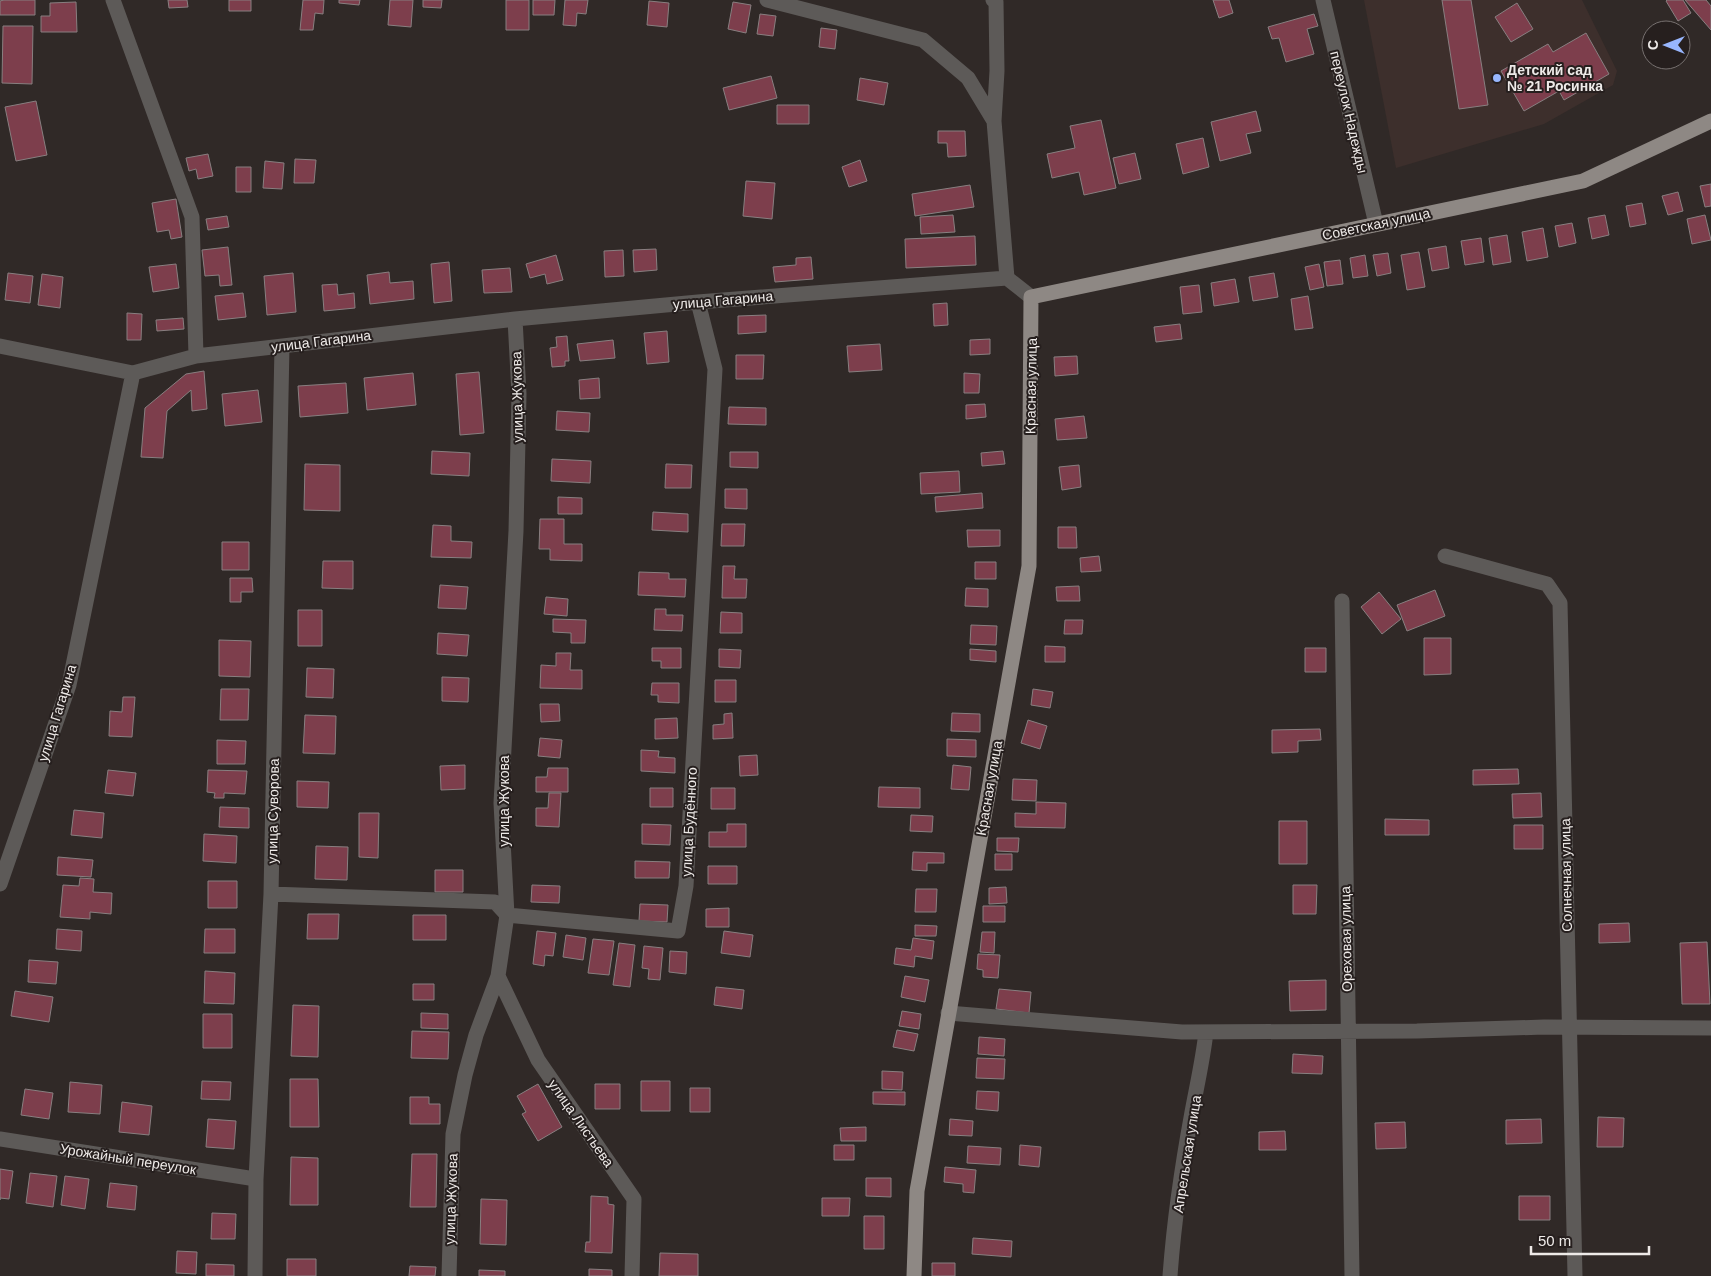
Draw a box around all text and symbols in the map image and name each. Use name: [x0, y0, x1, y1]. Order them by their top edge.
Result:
north arrow: [1641, 20, 1691, 70]
text: С: [1645, 40, 1661, 50]
street label: переулок Надежды: [1327, 49, 1371, 175]
place label: Детский сад № 21 Росинка: [1507, 62, 1603, 94]
marker: Детский сад № 21 Росинка: [1491, 72, 1503, 84]
street label: Советская улица: [1321, 205, 1432, 243]
street label: улица Гагарина: [672, 288, 774, 312]
street label: улица Гагарина: [270, 327, 372, 355]
street label: Красная улица: [1022, 338, 1040, 434]
street label: улица Жукова: [508, 351, 526, 443]
street label: улица Гагарина: [35, 662, 79, 763]
street label: Красная улица: [973, 739, 1005, 837]
street label: улица Жукова: [496, 755, 512, 847]
street label: улица Суворова: [264, 758, 282, 864]
street label: улица Будённого: [678, 767, 700, 877]
street label: Солнечная улица: [1557, 818, 1575, 932]
street label: Ореховая улица: [1337, 886, 1355, 992]
street label: улица Листьева: [545, 1076, 617, 1170]
street label: Апрельская улица: [1170, 1094, 1204, 1214]
street label: Урожайный переулок: [59, 1140, 198, 1178]
street label: улица Жукова: [441, 1153, 461, 1245]
scale bar: [1531, 1224, 1648, 1256]
text: 50 m: [1538, 1232, 1571, 1249]

